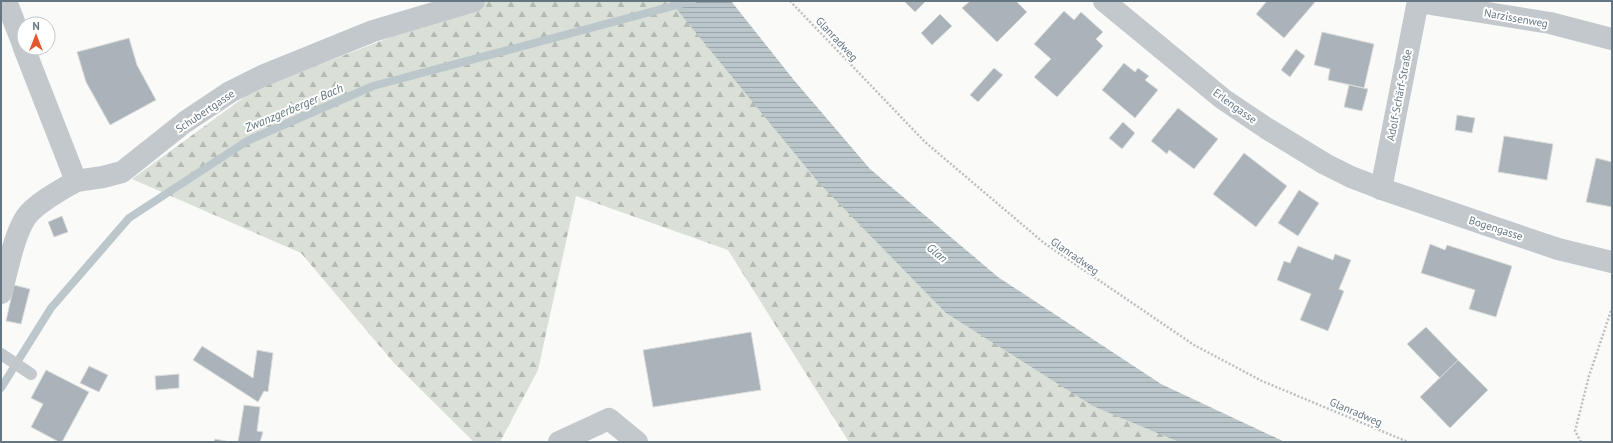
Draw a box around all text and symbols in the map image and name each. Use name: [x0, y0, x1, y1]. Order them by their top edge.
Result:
street label: Narzissenweg: [1483, 5, 1549, 31]
street label: Glanradweg: [813, 14, 861, 64]
north arrow: [16, 16, 56, 56]
text: N: [32, 19, 40, 33]
street label: Adolf-Schärf-Straße: [1383, 47, 1415, 142]
water label: Zwanzgerberger Bach: [241, 80, 345, 135]
street label: Erlengasse: [1210, 85, 1260, 127]
street label: Schubertgasse: [173, 86, 238, 136]
street label: Bogengasse: [1467, 213, 1525, 243]
street label: Glanradweg: [1048, 234, 1102, 278]
water label: Glan: [924, 240, 951, 266]
street label: Glanradweg: [1328, 395, 1385, 429]

